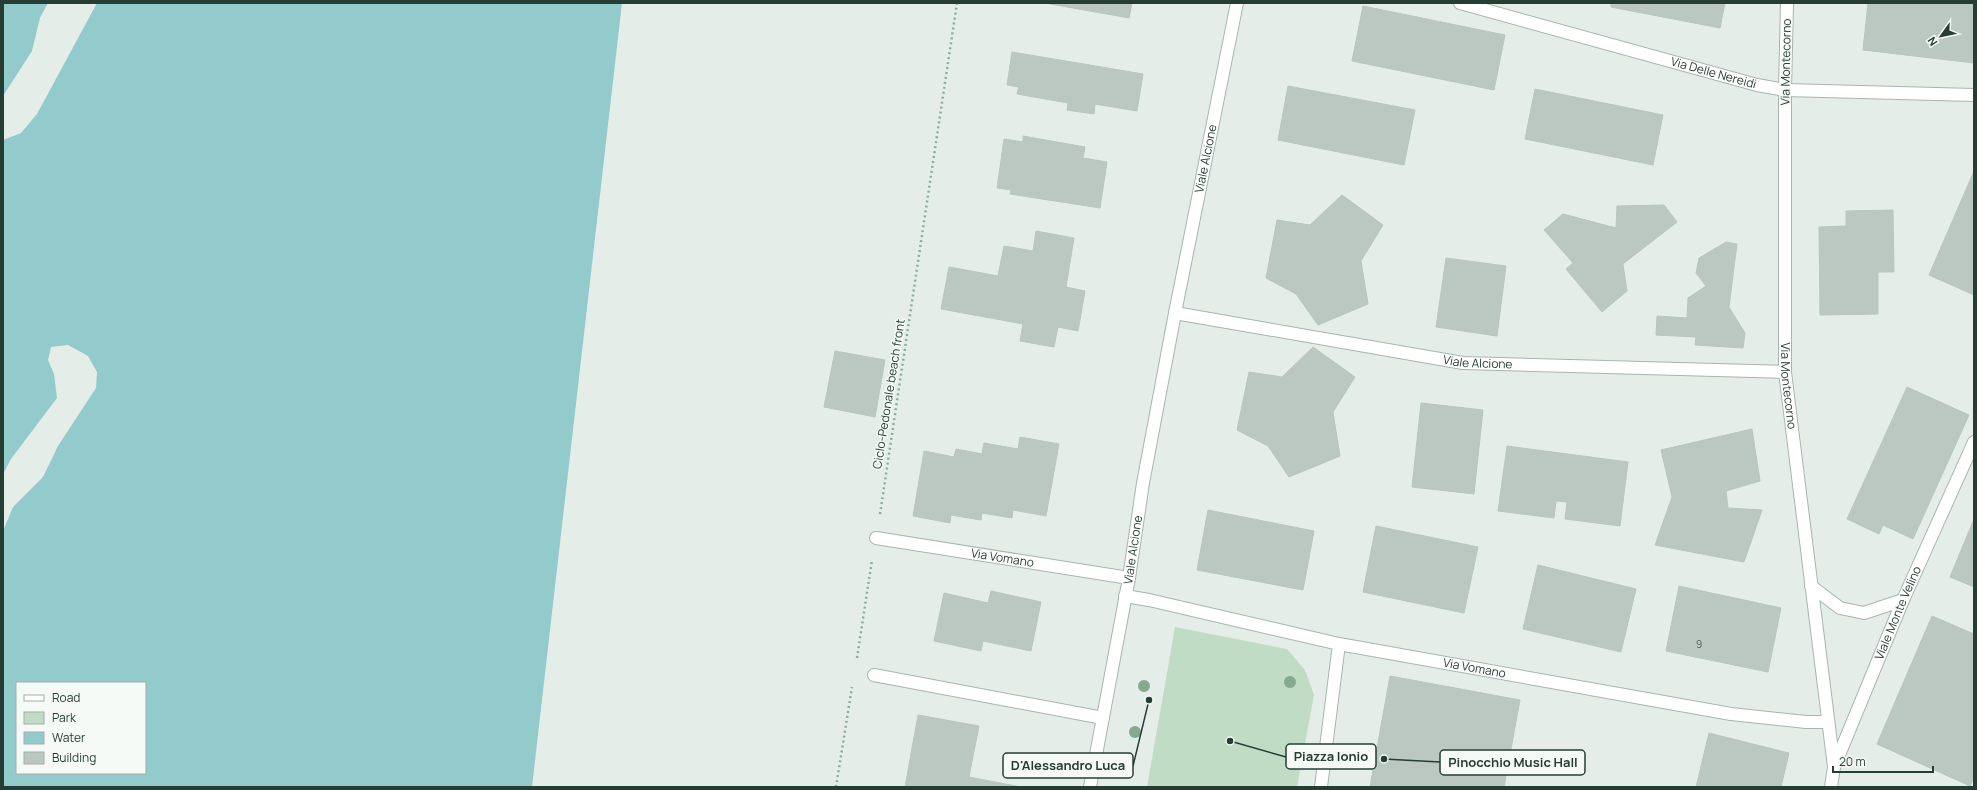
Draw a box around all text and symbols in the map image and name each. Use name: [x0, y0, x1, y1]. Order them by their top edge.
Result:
north arrow: [1921, 16, 1961, 56]
street label: Via Montecorno: [1776, 18, 1795, 106]
text: N: [1924, 34, 1941, 49]
street label: Via Delle Nereidi: [1669, 53, 1758, 92]
street label: Viale Alcione: [1190, 123, 1221, 194]
street label: Ciclo-Pedonale beach front: [868, 318, 909, 470]
street label: Via Montecorno: [1777, 343, 1801, 430]
street label: Viale Alcione: [1442, 351, 1513, 372]
street label: Viale Alcione: [1119, 514, 1146, 586]
street label: Via Vomano: [970, 544, 1035, 571]
street label: Viale Monte Velino: [1870, 563, 1925, 662]
house number: 9: [1696, 637, 1702, 651]
street label: Via Vomano: [1442, 654, 1507, 682]
legend: [16, 682, 146, 774]
text: Road: [52, 689, 80, 706]
text: Park: [52, 709, 77, 726]
text: Water: [52, 729, 86, 746]
callout: Piazza Ionio: [1286, 744, 1376, 769]
text: Piazza Ionio: [1294, 747, 1368, 765]
scale bar: [1833, 748, 1933, 774]
text: Building: [52, 749, 96, 766]
callout: Pinocchio Music Hall: [1440, 750, 1585, 775]
callout: D'Alessandro Luca: [1003, 753, 1133, 778]
text: Pinocchio Music Hall: [1448, 753, 1578, 771]
text: 20 m: [1839, 753, 1866, 770]
text: D'Alessandro Luca: [1011, 756, 1125, 774]

